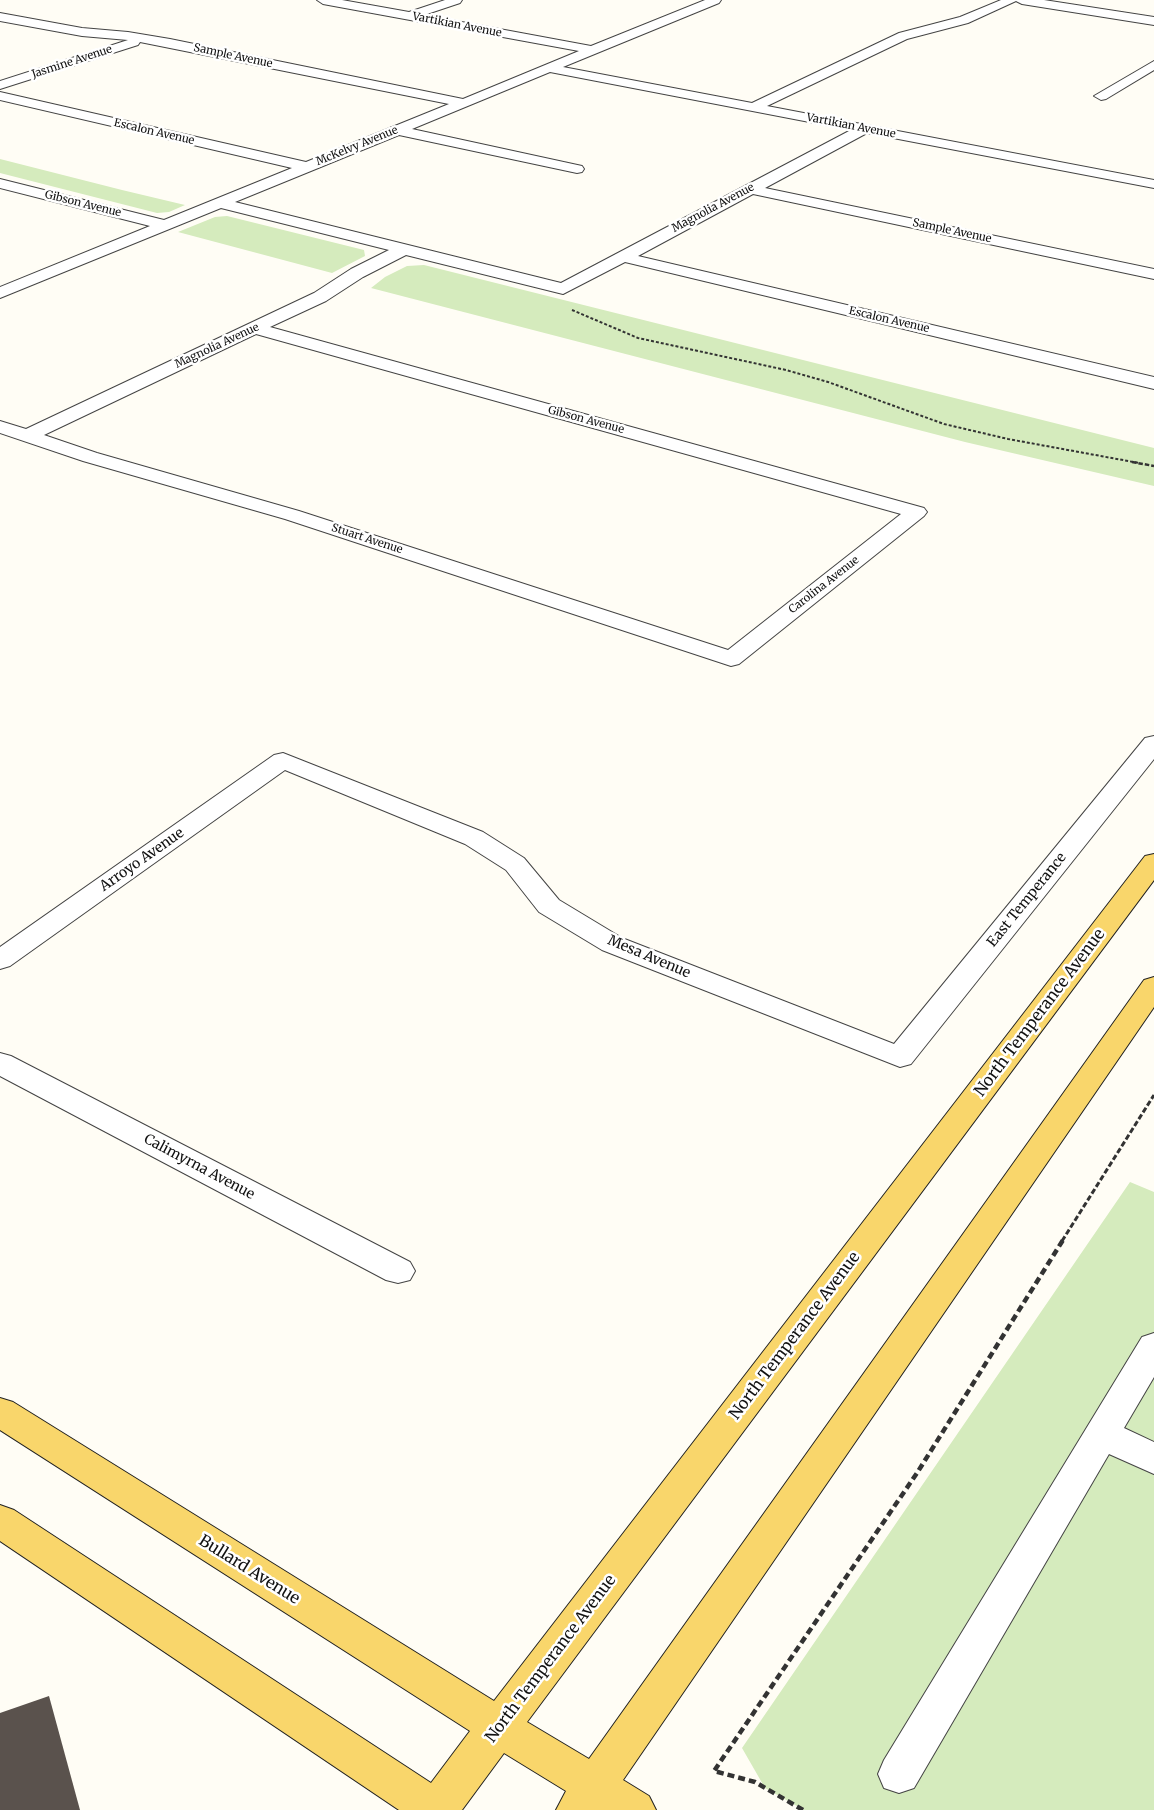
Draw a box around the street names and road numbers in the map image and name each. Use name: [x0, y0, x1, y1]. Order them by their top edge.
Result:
street label: Vartikian Avenue: [411, 10, 503, 40]
street label: Sample Avenue: [192, 41, 274, 71]
street label: Jasmine Avenue: [30, 43, 114, 81]
street label: Vartikian Avenue: [805, 111, 897, 141]
street label: Escalon Avenue: [112, 116, 196, 148]
street label: McKelvy Avenue: [314, 124, 400, 168]
street label: Magnolia Avenue: [670, 181, 756, 235]
street label: Gibson Avenue: [43, 188, 123, 220]
street label: Sample Avenue: [911, 216, 993, 246]
street label: Escalon Avenue: [847, 304, 931, 336]
street label: Magnolia Avenue: [173, 321, 261, 371]
street label: Gibson Avenue: [547, 404, 625, 436]
street label: Stuart Avenue: [330, 521, 404, 557]
street label: Carolina Avenue: [786, 553, 862, 617]
street label: Arroyo Avenue: [97, 825, 187, 895]
street label: East Temperance: [984, 850, 1070, 950]
street label: North Temperance Avenue: [971, 925, 1109, 1101]
street label: Mesa Avenue: [605, 932, 693, 982]
street label: Calimyrna Avenue: [141, 1131, 257, 1203]
street label: North Temperance Avenue: [726, 1248, 864, 1424]
street label: Bullard Avenue: [195, 1531, 303, 1609]
street label: North Temperance Avenue: [482, 1571, 620, 1747]

